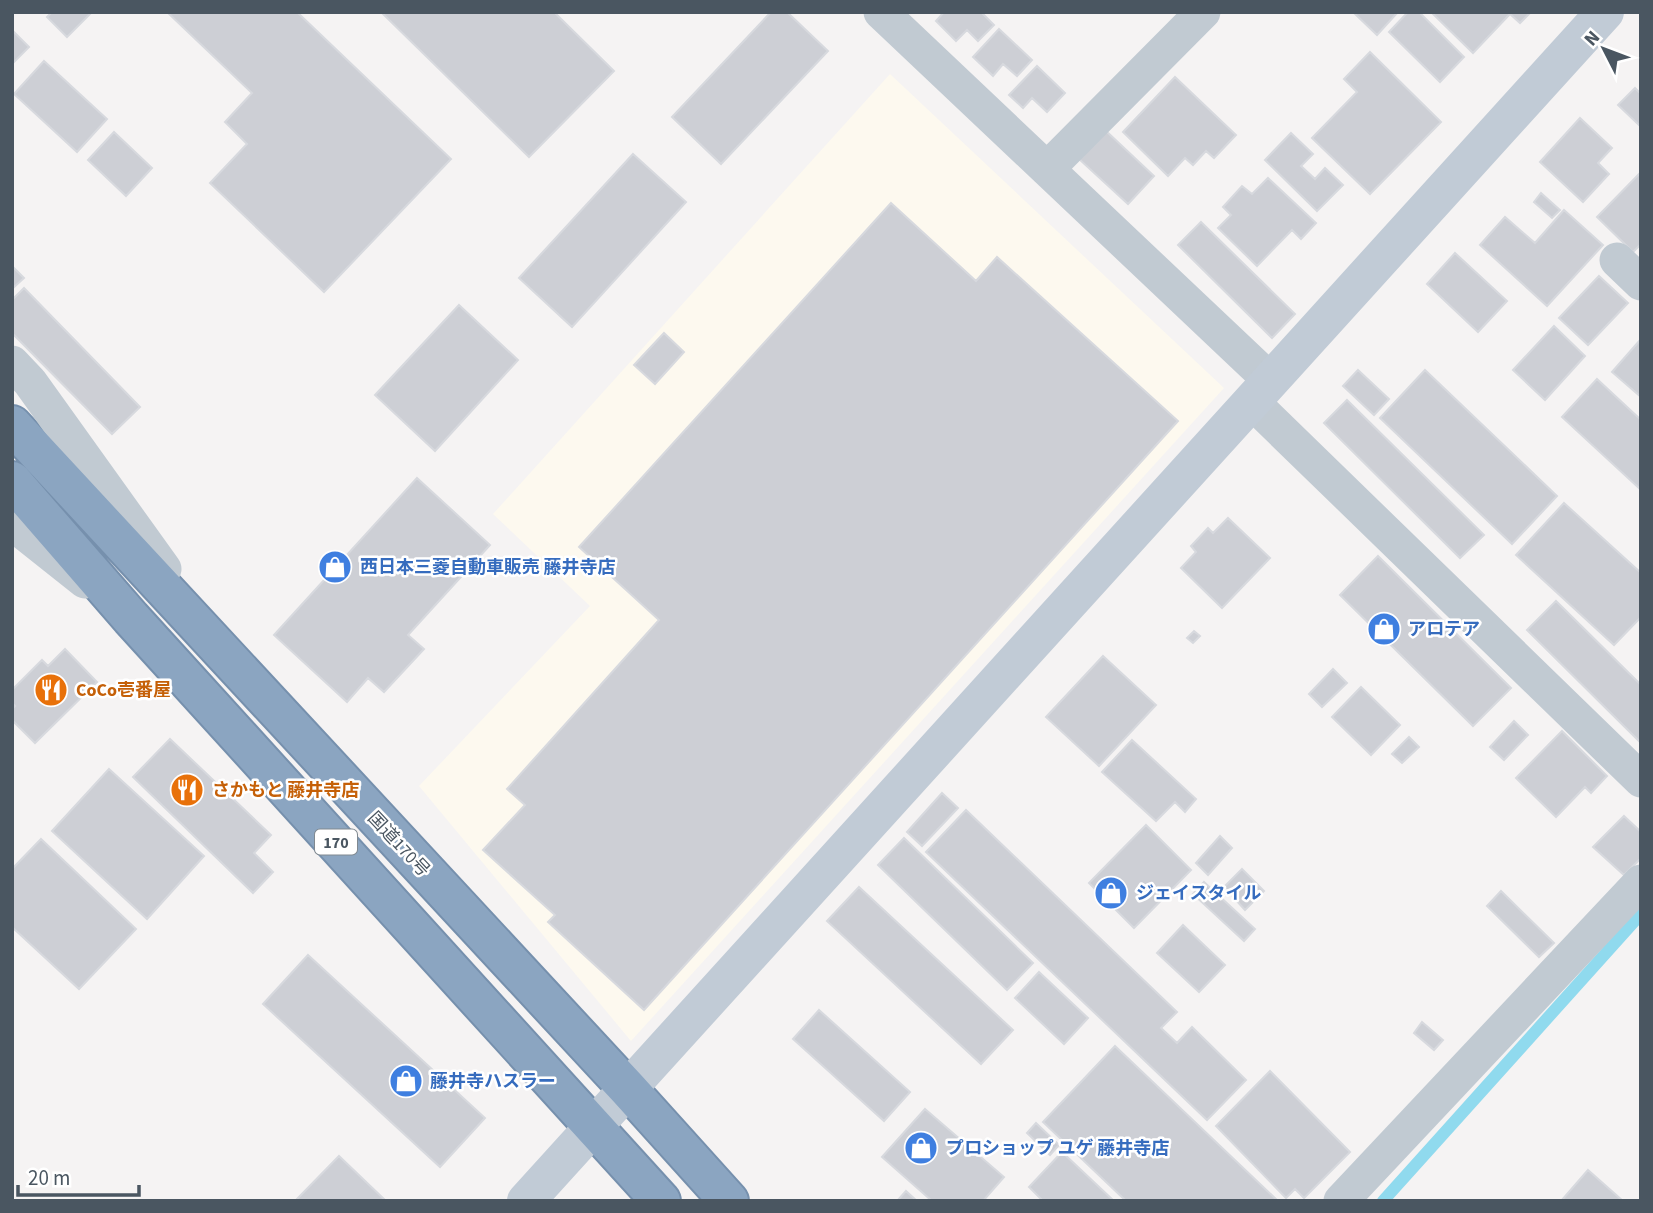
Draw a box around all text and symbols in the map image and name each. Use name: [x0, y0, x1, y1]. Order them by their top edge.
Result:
north arrow: [1569, 14, 1639, 84]
text: N: [1578, 25, 1607, 52]
shop icon: 西日本三菱自動車販売 藤井寺店: [316, 548, 354, 586]
place label: 西日本三菱自動車販売 藤井寺店: [360, 555, 616, 580]
shop icon: アロテア: [1365, 610, 1403, 648]
place label: アロテア: [1408, 617, 1480, 642]
restaurant icon: CoCo壱番屋: [32, 671, 70, 709]
place label: CoCo壱番屋: [76, 678, 171, 703]
restaurant icon: さかもと 藤井寺店: [168, 771, 206, 809]
place label: さかもと 藤井寺店: [212, 778, 359, 803]
street label: 国道170号: [362, 806, 435, 882]
road number: 170: [315, 830, 357, 855]
shop icon: ジェイスタイル: [1092, 874, 1130, 912]
place label: ジェイスタイル: [1136, 881, 1261, 906]
shop icon: 藤井寺ハスラー: [387, 1062, 425, 1100]
place label: 藤井寺ハスラー: [430, 1069, 556, 1094]
shop icon: プロショップ ユゲ 藤井寺店: [902, 1129, 940, 1167]
place label: プロショップ ユゲ 藤井寺店: [946, 1136, 1169, 1161]
scale bar: [18, 1154, 138, 1198]
text: 20 m: [28, 1163, 70, 1193]

